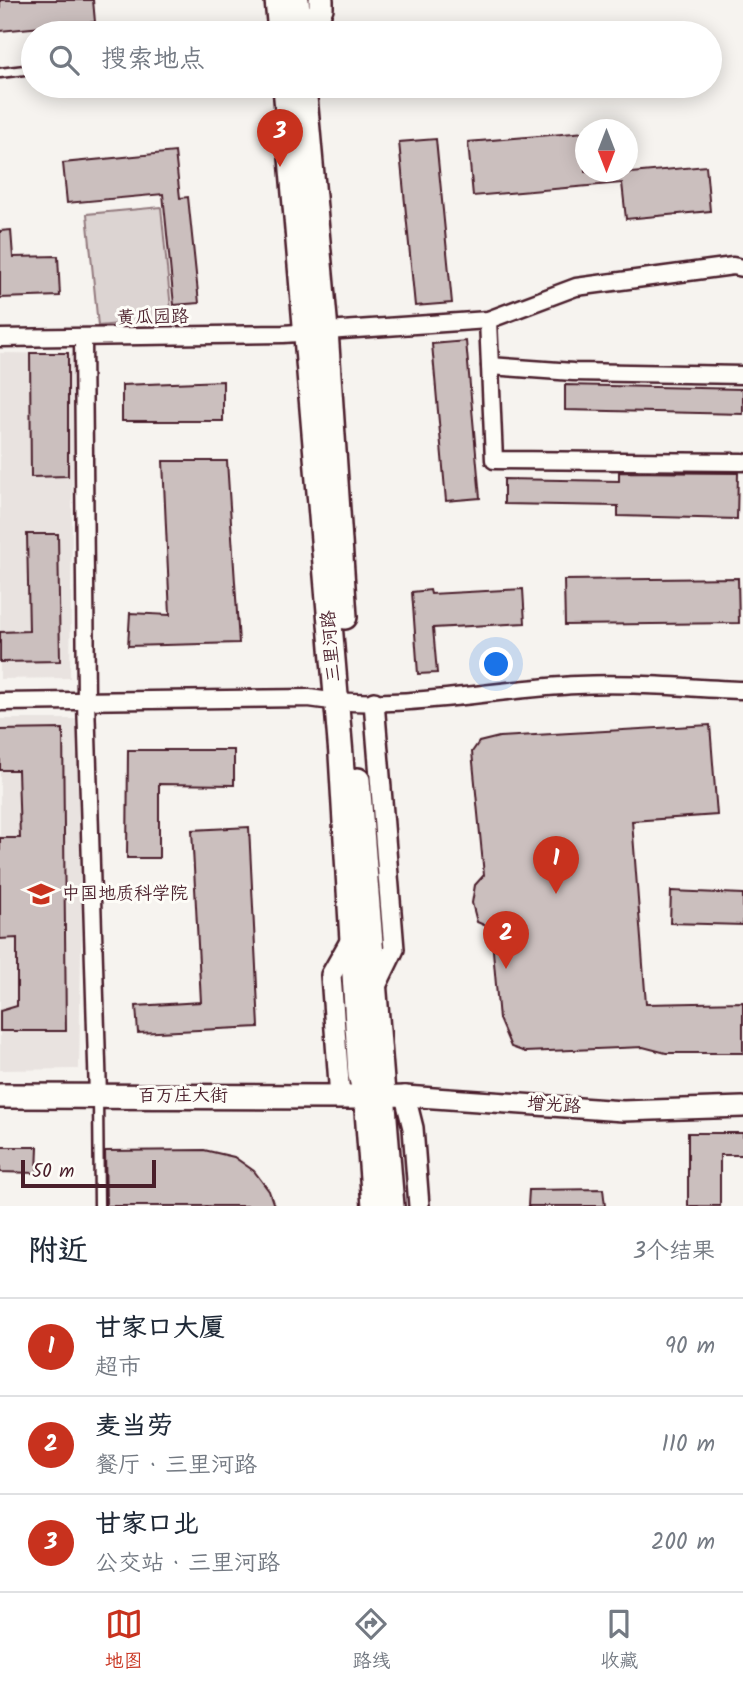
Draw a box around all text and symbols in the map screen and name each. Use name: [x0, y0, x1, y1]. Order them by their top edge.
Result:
search box: [21, 21, 722, 98]
text: 搜索地点: [101, 39, 205, 81]
icon: search: [45, 41, 83, 79]
pin: 3: [257, 109, 303, 167]
north arrow: [575, 119, 638, 182]
street label: 黄瓜园路: [117, 303, 189, 333]
street label: 三里河路: [314, 609, 350, 683]
your location: [479, 647, 513, 681]
pin: 1: [533, 836, 579, 894]
school or university icon: 中国地质科学院: [26, 879, 56, 909]
place label: 中国地质科学院: [62, 880, 188, 909]
pin: 2: [483, 911, 529, 969]
street label: 百万庄大街: [138, 1082, 228, 1111]
street label: 增光路: [526, 1090, 582, 1122]
scale bar: [21, 1157, 156, 1189]
text: 50 m: [32, 1157, 74, 1187]
text: 附近: [28, 1228, 88, 1276]
text: 3个结果: [633, 1234, 715, 1270]
text: 甘家口大厦: [95, 1308, 225, 1350]
text: 1: [48, 1329, 54, 1365]
text: 90 m: [665, 1329, 715, 1365]
text: 超市: [95, 1350, 141, 1386]
text: 麦当劳: [95, 1406, 173, 1448]
text: 2: [44, 1427, 58, 1463]
text: 110 m: [662, 1427, 715, 1463]
text: 餐厅 · 三里河路: [95, 1448, 257, 1484]
text: 甘家口北: [95, 1504, 199, 1546]
text: 3: [45, 1525, 57, 1561]
text: 200 m: [651, 1525, 715, 1561]
text: 公交站 · 三里河路: [95, 1546, 280, 1582]
tab: 地图: [105, 1605, 143, 1677]
tab: 路线: [352, 1605, 390, 1677]
tab: 收藏: [600, 1605, 638, 1677]

